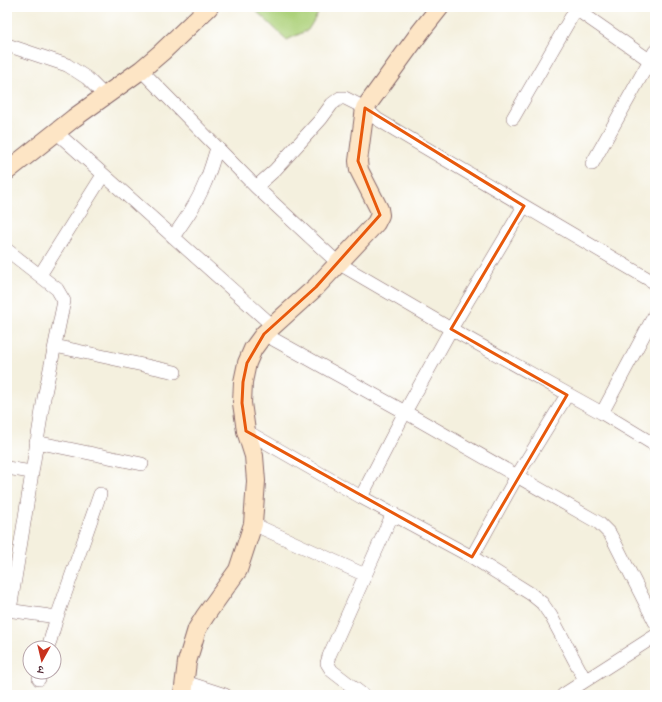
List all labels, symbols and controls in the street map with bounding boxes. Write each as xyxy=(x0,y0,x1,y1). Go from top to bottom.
north arrow xyxy=(22,640,62,680)
text: उ xyxy=(36,662,45,676)

